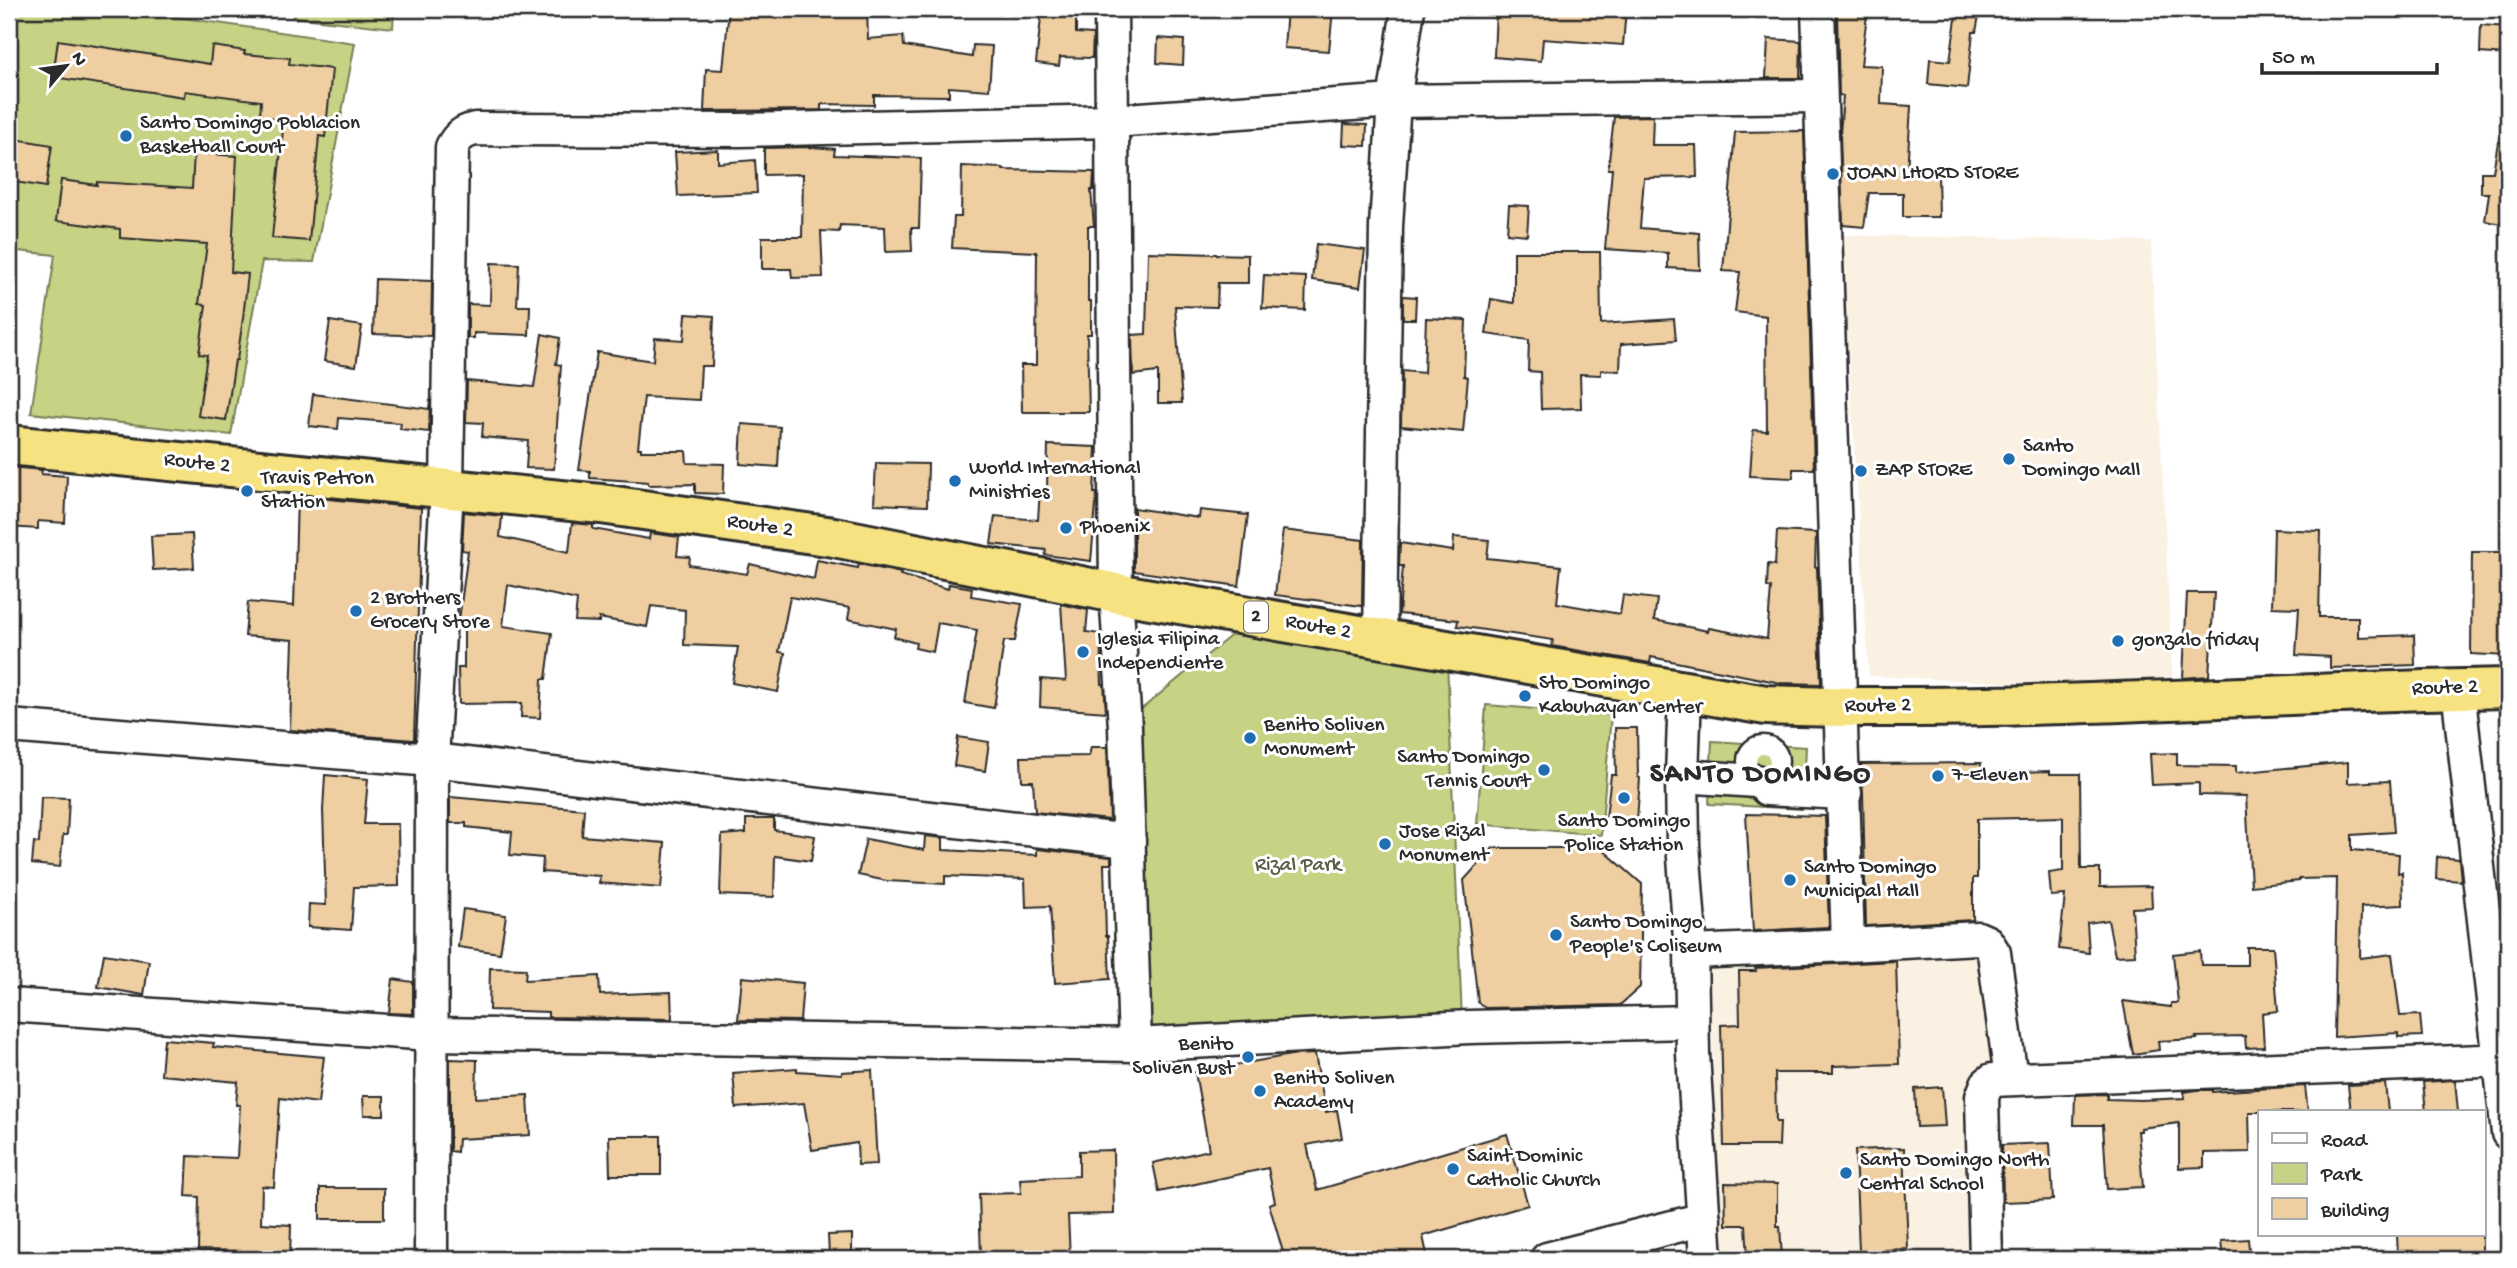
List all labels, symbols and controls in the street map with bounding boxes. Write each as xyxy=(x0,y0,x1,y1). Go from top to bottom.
north arrow xyxy=(32,32,102,102)
scale bar xyxy=(2262,32,2436,76)
text: 50 m xyxy=(2272,47,2315,72)
text: N xyxy=(65,48,91,70)
place label: Santo Domingo Poblacion Basketball Court xyxy=(139,112,360,161)
marker: Santo Domingo Poblacion Basketball Court xyxy=(118,128,134,144)
place label: JOAN LHORD STORE xyxy=(1847,162,2019,187)
marker: JOAN LHORD STORE xyxy=(1825,166,1841,182)
place label: Santo Domingo Mall xyxy=(2021,435,2140,484)
street label: Route 2 xyxy=(163,448,231,480)
marker: Santo Domingo Mall xyxy=(2001,451,2017,467)
place label: World International Ministries xyxy=(969,457,1141,506)
place label: ZAP STORE xyxy=(1875,459,1973,484)
marker: ZAP STORE xyxy=(1853,463,1869,479)
place label: Travis Petron Station xyxy=(260,467,374,516)
marker: World International Ministries xyxy=(947,473,963,489)
marker: Travis Petron Station xyxy=(239,483,255,499)
street label: Route 2 xyxy=(725,510,795,544)
place label: Phoenix xyxy=(1079,516,1150,541)
marker: Phoenix xyxy=(1058,520,1074,536)
place label: 2 Brothers Grocery Store xyxy=(370,587,491,636)
road number: 2 xyxy=(1244,602,1268,632)
marker: 2 Brothers Grocery Store xyxy=(348,603,364,619)
street label: Route 2 xyxy=(1283,610,1353,646)
place label: Iglesia Filipina Independiente xyxy=(1097,628,1225,677)
place label: gonzalo friday xyxy=(2132,629,2259,654)
marker: gonzalo friday xyxy=(2110,633,2126,649)
marker: Iglesia Filipina Independiente xyxy=(1075,644,1091,660)
place label: Sto Domingo Kabuhayan Center xyxy=(1539,672,1704,721)
street label: Route 2 xyxy=(2411,675,2479,703)
marker: Sto Domingo Kabuhayan Center xyxy=(1517,688,1533,704)
street label: Route 2 xyxy=(1845,694,1911,720)
place label: Benito Soliven Monument xyxy=(1263,714,1384,763)
marker: Benito Soliven Monument xyxy=(1242,730,1258,746)
place label: Santo Domingo Tennis Court xyxy=(1397,746,1532,795)
district label: SANTO DOMINGO xyxy=(1650,759,1872,792)
marker: Santo Domingo Tennis Court xyxy=(1536,762,1552,778)
place label: 7-Eleven xyxy=(1951,764,2028,789)
marker: 7-Eleven xyxy=(1930,768,1946,784)
marker: Santo Domingo Police Station xyxy=(1616,790,1632,806)
place label: Santo Domingo Police Station xyxy=(1558,810,1690,859)
place label: Jose Rizal Monument xyxy=(1399,820,1491,869)
marker: Jose Rizal Monument xyxy=(1377,836,1393,852)
park label: Rizal Park xyxy=(1255,854,1344,879)
place label: Santo Domingo Municipal Hall xyxy=(1804,856,1937,905)
marker: Santo Domingo Municipal Hall xyxy=(1782,872,1798,888)
place label: Santo Domingo People's Coliseum xyxy=(1569,911,1722,960)
marker: Santo Domingo People's Coliseum xyxy=(1548,927,1564,943)
place label: Benito Soliven Bust xyxy=(1132,1033,1236,1082)
marker: Benito Soliven Bust xyxy=(1240,1049,1256,1065)
place label: Benito Soliven Academy xyxy=(1273,1067,1394,1116)
marker: Benito Soliven Academy xyxy=(1252,1083,1268,1099)
legend xyxy=(2258,1110,2486,1236)
text: Road xyxy=(2321,1130,2369,1155)
place label: Saint Dominic Catholic Church xyxy=(1467,1145,1600,1194)
place label: Santo Domingo North Central School xyxy=(1860,1149,2050,1198)
marker: Saint Dominic Catholic Church xyxy=(1445,1161,1461,1177)
text: Park xyxy=(2320,1164,2364,1189)
marker: Santo Domingo North Central School xyxy=(1838,1165,1854,1181)
text: Building xyxy=(2320,1200,2390,1225)

